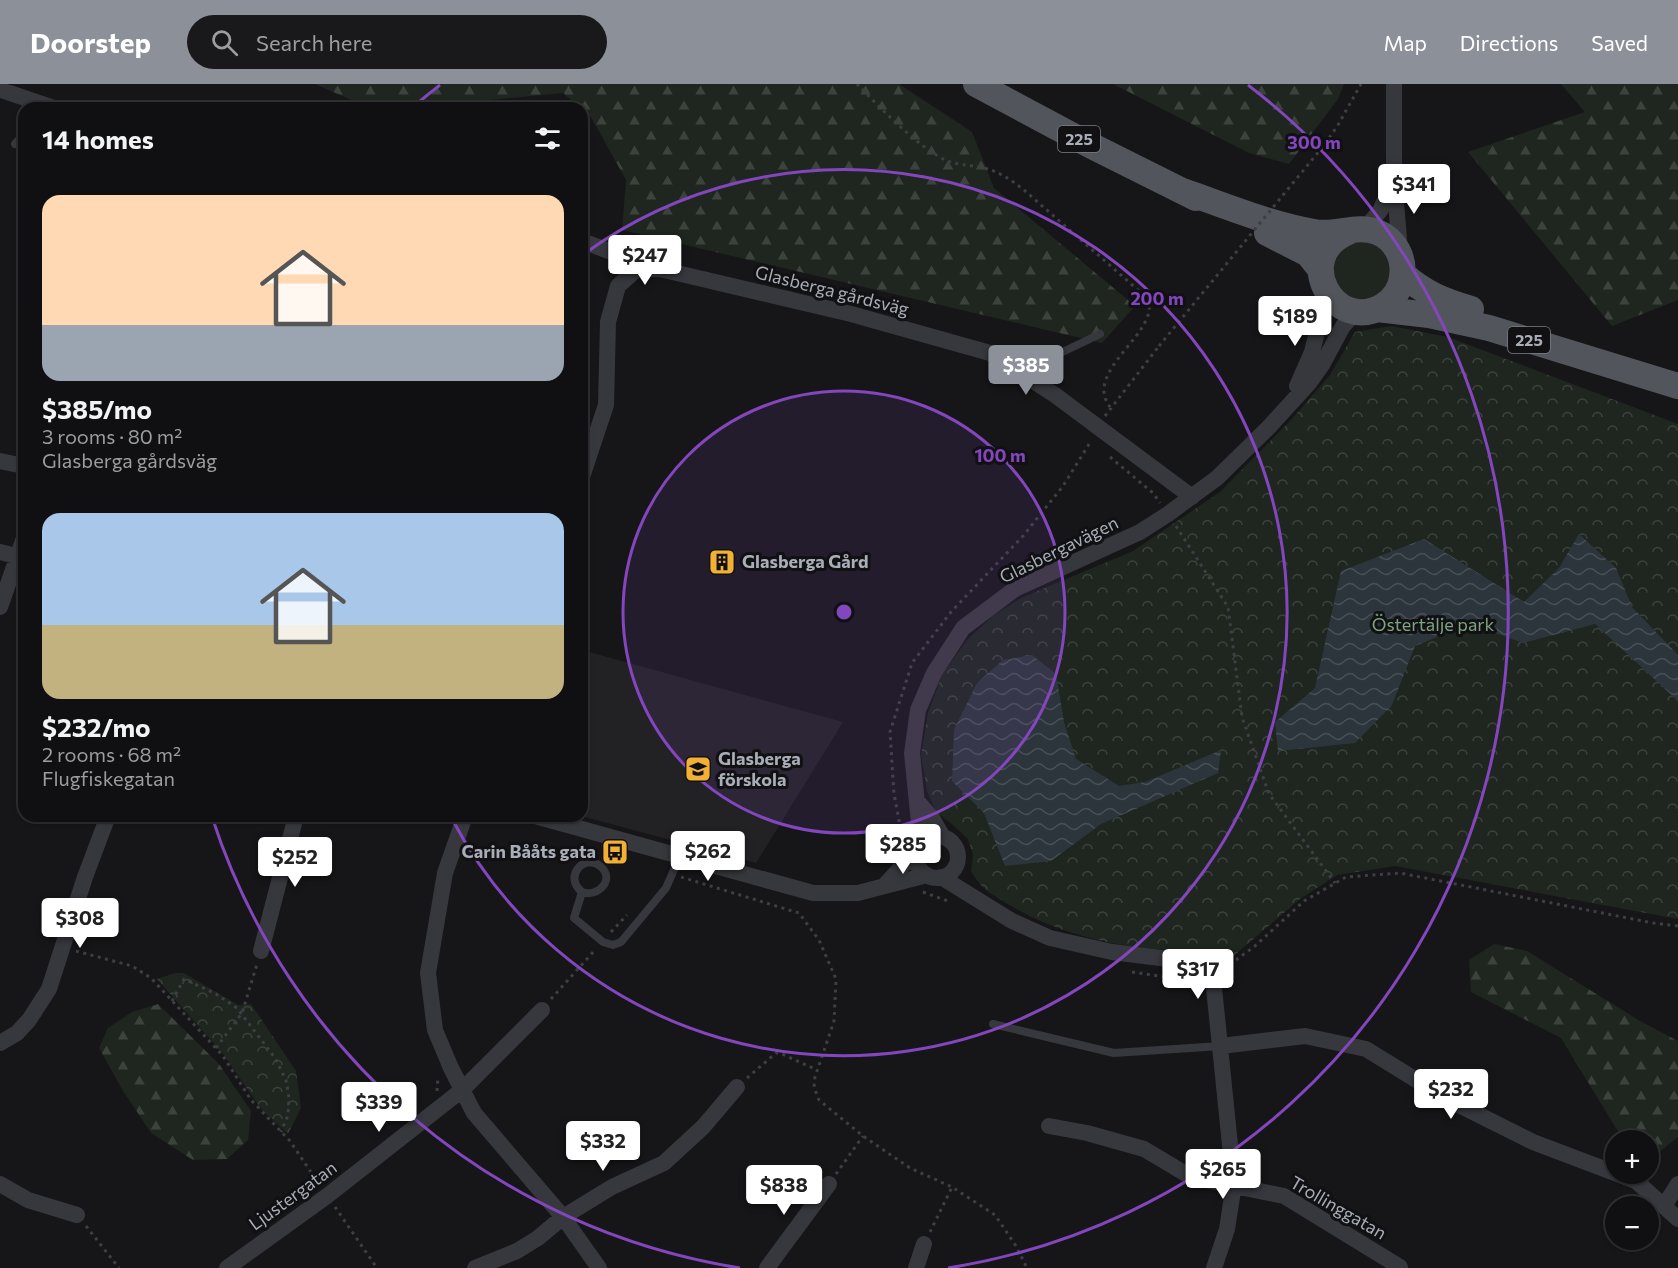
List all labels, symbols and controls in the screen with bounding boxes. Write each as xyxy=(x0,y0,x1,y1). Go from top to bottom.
search box xyxy=(187,15,607,69)
text: Doorstep xyxy=(30,25,151,59)
icon: search xyxy=(208,26,241,59)
text: Search here xyxy=(256,29,372,56)
text: Map xyxy=(1384,30,1427,55)
text: Directions xyxy=(1460,30,1558,55)
text: Saved xyxy=(1591,30,1648,55)
icon: filters xyxy=(531,122,564,155)
text: 14 homes xyxy=(42,123,154,154)
road number: 225 xyxy=(1058,126,1100,152)
text: 300 m xyxy=(1287,131,1341,153)
pin: $341 xyxy=(1378,164,1450,215)
text: $341 xyxy=(1392,171,1436,195)
icon: home xyxy=(249,234,357,342)
pin: $247 xyxy=(609,235,681,286)
text: $247 xyxy=(622,242,668,266)
street label: Glasberga gårdsväg xyxy=(753,260,912,320)
text: 200 m xyxy=(1130,287,1184,309)
pin: $189 xyxy=(1259,296,1331,347)
text: $189 xyxy=(1272,303,1318,327)
road number: 225 xyxy=(1508,327,1550,353)
pin: $385 xyxy=(990,345,1062,396)
text: $385 xyxy=(1002,352,1050,376)
text: $385/mo xyxy=(42,393,152,424)
text: 3 rooms · 80 m² xyxy=(42,424,182,448)
text: 100 m xyxy=(974,444,1026,466)
text: Glasberga gårdsväg xyxy=(42,448,217,472)
street label: Glasbergavägen xyxy=(996,511,1121,587)
building icon: Glasberga Gård xyxy=(707,547,737,577)
place label: Glasberga Gård xyxy=(742,550,868,572)
icon: home xyxy=(249,552,357,660)
centre of rings xyxy=(834,602,854,622)
park label: Östertälje park xyxy=(1372,613,1495,635)
text: $232/mo xyxy=(42,711,151,742)
text: 2 rooms · 68 m² xyxy=(42,742,181,766)
place label: Glasberga förskola xyxy=(718,747,801,790)
school or university icon: Glasberga förskola xyxy=(683,754,713,784)
text: Flugfiskegatan xyxy=(42,766,175,790)
pin: $285 xyxy=(867,824,939,875)
pin: $262 xyxy=(672,831,744,882)
text: $285 xyxy=(880,831,926,855)
pin: $252 xyxy=(259,837,331,888)
bus stop icon: Carin Bååts gata xyxy=(600,837,630,867)
text: $262 xyxy=(685,838,731,862)
place label: Carin Bååts gata xyxy=(461,840,596,862)
text: $252 xyxy=(272,844,318,868)
pin: $308 xyxy=(44,898,116,949)
text: $308 xyxy=(56,905,104,929)
pin: $317 xyxy=(1162,949,1234,1000)
text: $317 xyxy=(1176,956,1220,980)
pin: $232 xyxy=(1415,1069,1487,1120)
text: $232 xyxy=(1428,1076,1474,1100)
pin: $339 xyxy=(343,1082,415,1133)
text: $339 xyxy=(355,1089,403,1113)
pin: $332 xyxy=(567,1121,639,1172)
text: $332 xyxy=(580,1128,626,1152)
map controls xyxy=(1605,1130,1659,1250)
button: + xyxy=(1605,1130,1659,1184)
pin: $265 xyxy=(1187,1149,1259,1200)
street label: Ljustergatan xyxy=(244,1156,341,1234)
text: $265 xyxy=(1200,1156,1246,1180)
pin: $838 xyxy=(748,1165,820,1216)
street label: Trollinggatan xyxy=(1286,1171,1391,1244)
text: $838 xyxy=(760,1172,808,1196)
button: − xyxy=(1605,1196,1659,1250)

